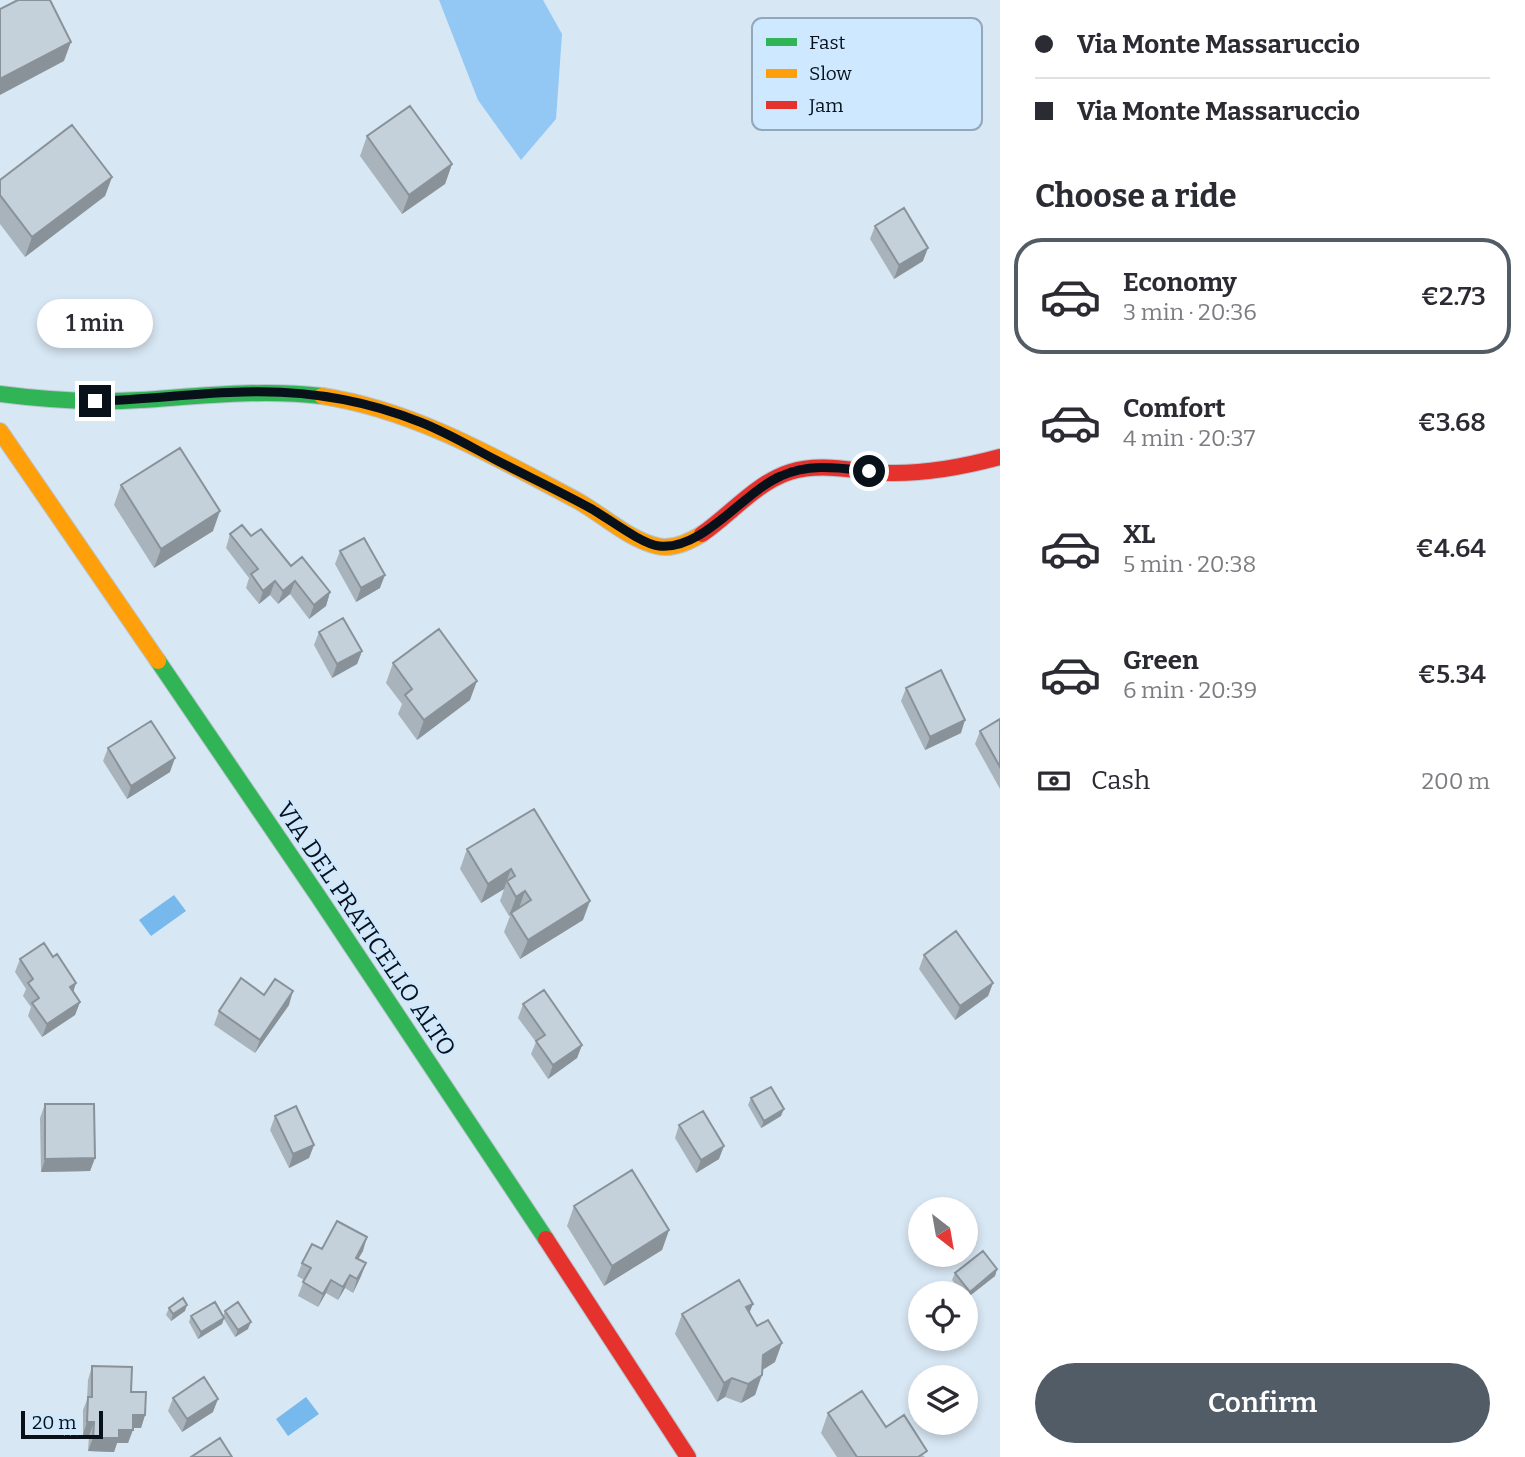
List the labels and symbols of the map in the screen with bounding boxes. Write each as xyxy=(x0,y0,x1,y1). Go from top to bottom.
legend xyxy=(752,18,982,130)
text: Fast xyxy=(809,31,846,54)
text: Slow xyxy=(809,62,852,85)
text: Jam xyxy=(808,94,843,117)
callout: 1 min xyxy=(37,300,153,348)
route end xyxy=(79,385,111,417)
route start xyxy=(853,455,885,487)
street label: VIA DEL PRATICELLO ALTO xyxy=(271,797,461,1061)
north arrow xyxy=(908,1197,978,1267)
scale bar xyxy=(21,1408,103,1440)

